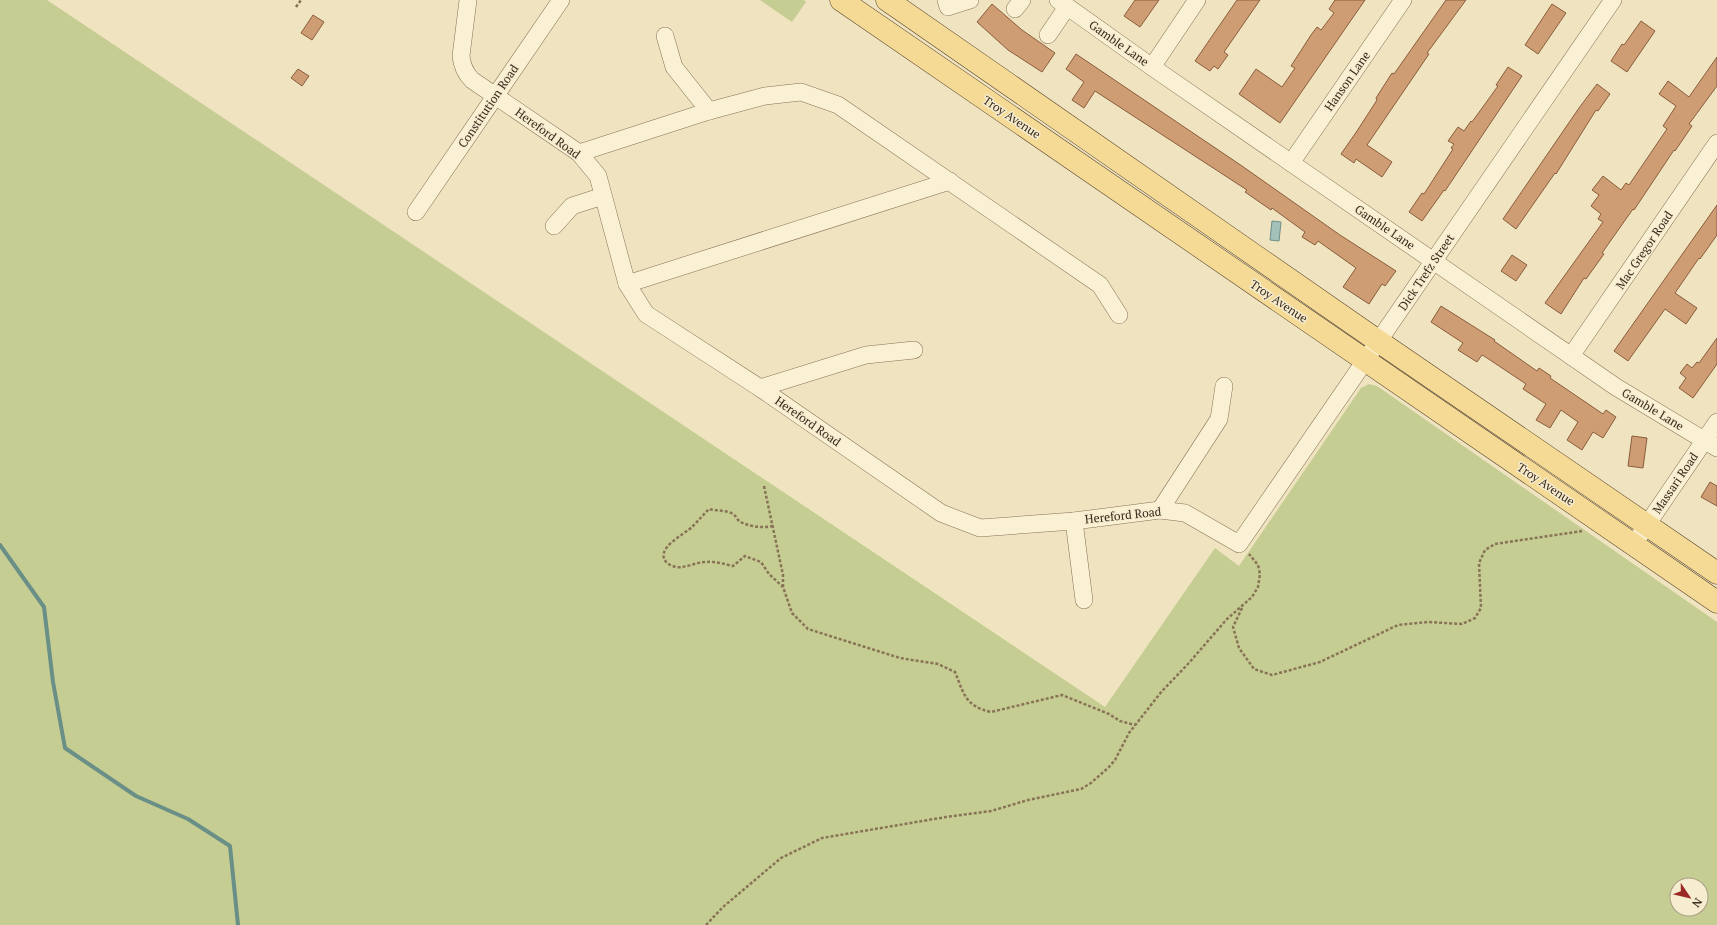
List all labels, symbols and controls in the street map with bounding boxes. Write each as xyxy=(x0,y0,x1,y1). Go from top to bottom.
street label: Gamble Lane xyxy=(1086,17,1152,69)
street label: Hanson Lane xyxy=(1321,48,1373,114)
street label: Constitution Road xyxy=(455,61,522,151)
street label: Troy Avenue xyxy=(980,92,1044,142)
street label: Hereford Road xyxy=(512,104,584,162)
street label: Gamble Lane xyxy=(1352,201,1418,253)
street label: Mac Gregor Road xyxy=(1612,208,1676,292)
street label: Dick Trefz Street xyxy=(1395,230,1458,313)
street label: Troy Avenue xyxy=(1247,276,1311,326)
street label: Gamble Lane xyxy=(1619,385,1687,433)
street label: Hereford Road xyxy=(772,393,844,449)
street label: Massari Road xyxy=(1649,449,1701,517)
street label: Troy Avenue xyxy=(1514,459,1578,509)
street label: Hereford Road xyxy=(1084,503,1162,526)
north arrow xyxy=(1669,877,1709,917)
text: N xyxy=(1689,895,1705,911)

